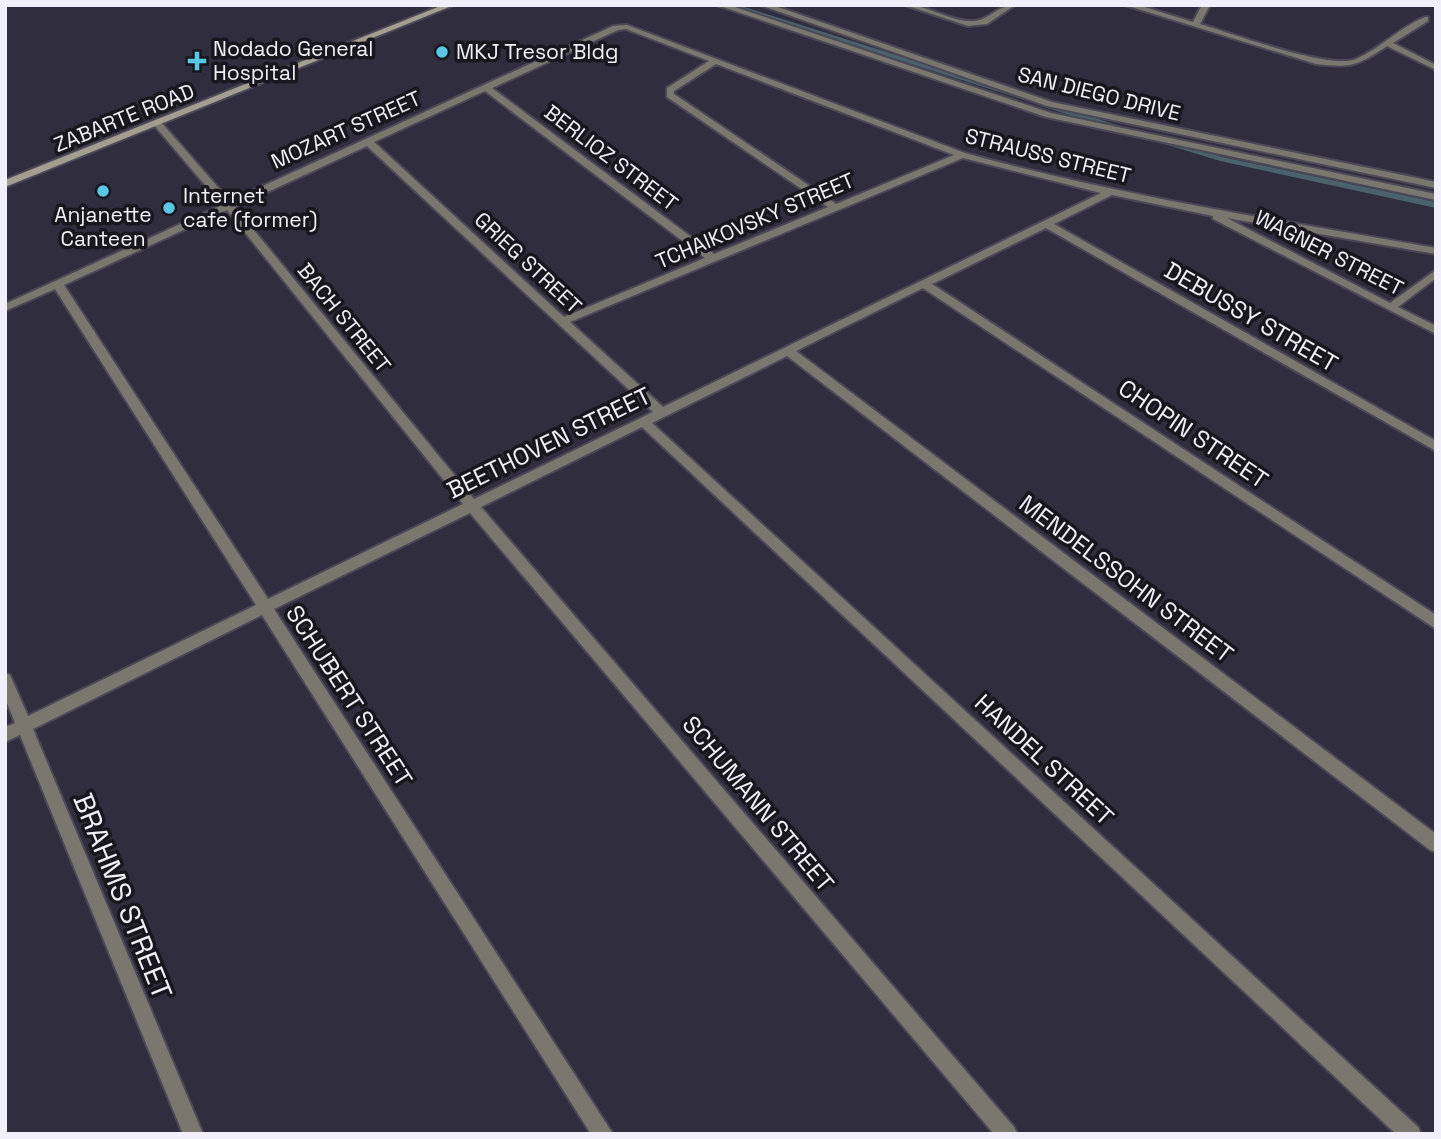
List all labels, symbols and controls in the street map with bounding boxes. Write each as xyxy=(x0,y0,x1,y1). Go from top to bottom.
place label: Nodado General Hospital xyxy=(213,35,374,86)
place label: MKJ Tresor Bldg xyxy=(456,38,618,65)
marker: MKJ Tresor Bldg xyxy=(434,44,450,60)
marker: Nodado General Hospital xyxy=(187,51,207,71)
street label: SAN DIEGO DRIVE xyxy=(1015,60,1183,127)
street label: ZABARTE ROAD xyxy=(50,77,198,158)
street label: MOZART STREET xyxy=(267,84,425,175)
street label: BERLIOZ STREET xyxy=(539,98,684,217)
street label: STRAUSS STREET xyxy=(963,122,1134,189)
street label: TCHAIKOVSKY STREET xyxy=(651,166,858,275)
place label: Internet cafe (former) xyxy=(183,182,317,233)
marker: Anjanette Canteen xyxy=(95,183,111,199)
marker: Internet cafe (former) xyxy=(161,200,177,216)
place label: Anjanette Canteen xyxy=(54,201,152,252)
street label: WAGNER STREET xyxy=(1250,204,1408,302)
street label: GRIEG STREET xyxy=(469,206,588,319)
street label: DEBUSSY STREET xyxy=(1159,254,1343,379)
street label: BACH STREET xyxy=(292,257,397,378)
street label: CHOPIN STREET xyxy=(1112,372,1274,495)
street label: BEETHOVEN STREET xyxy=(442,380,656,505)
street label: MENDELSSOHN STREET xyxy=(1013,488,1240,669)
street label: SCHUBERT STREET xyxy=(279,599,420,792)
street label: HANDEL STREET xyxy=(968,687,1120,832)
street label: SCHUMANN STREET xyxy=(676,709,841,898)
street label: BRAHMS STREET xyxy=(65,788,181,1004)

